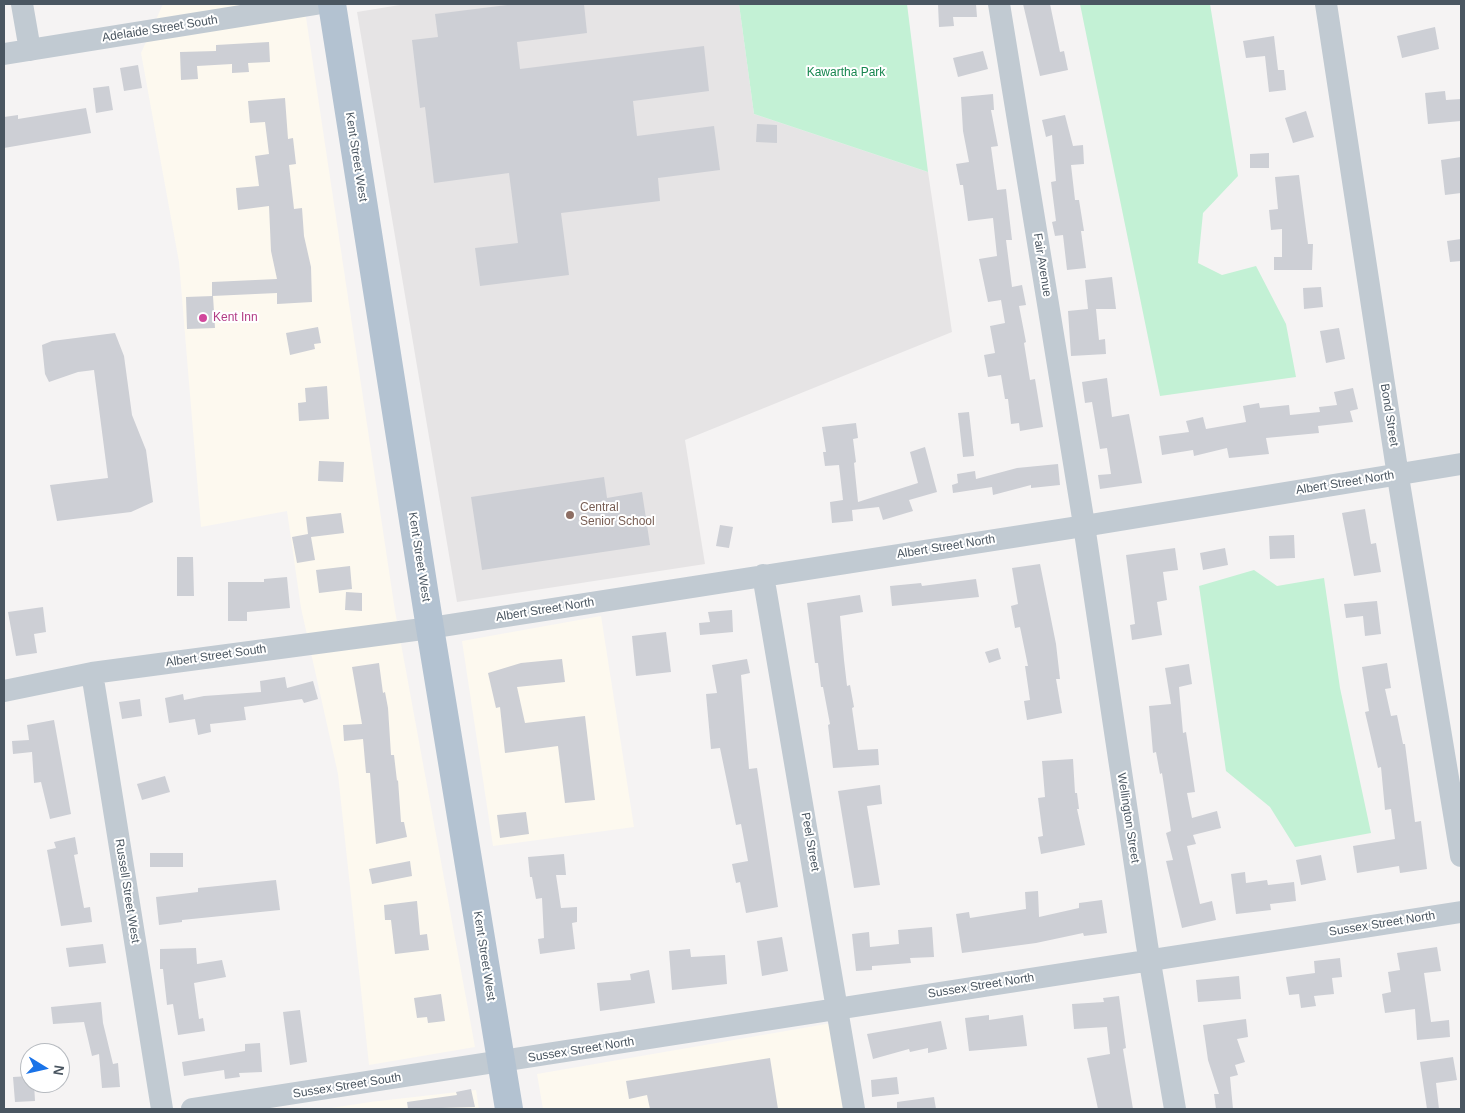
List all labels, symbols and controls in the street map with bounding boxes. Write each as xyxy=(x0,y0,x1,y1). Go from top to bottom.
street label: Adelaide Street South xyxy=(101,13,219,45)
park label: Kawartha Park xyxy=(807,66,885,80)
street label: Kent Street West xyxy=(342,111,370,203)
street label: Fair Avenue xyxy=(1030,232,1054,298)
place label: Kent Inn xyxy=(213,311,258,325)
marker: Kent Inn xyxy=(197,312,209,324)
street label: Bond Street xyxy=(1377,383,1401,447)
street label: Albert Street North xyxy=(1295,468,1395,498)
place label: Central Senior School xyxy=(580,501,655,529)
marker: Central Senior School xyxy=(564,509,576,521)
street label: Kent Street West xyxy=(405,511,433,603)
street label: Albert Street North xyxy=(896,532,996,562)
street label: Albert Street North xyxy=(495,595,595,625)
street label: Albert Street South xyxy=(165,642,267,670)
street label: Wellington Street xyxy=(1114,772,1142,864)
street label: Peel Street xyxy=(798,812,822,872)
street label: Russell Street West xyxy=(112,838,142,944)
street label: Sussex Street North xyxy=(1328,908,1436,940)
street label: Kent Street West xyxy=(470,910,498,1002)
street label: Sussex Street North xyxy=(927,970,1035,1002)
street label: Sussex Street North xyxy=(527,1034,635,1066)
north arrow xyxy=(20,1043,70,1093)
text: N xyxy=(50,1064,68,1076)
street label: Sussex Street South xyxy=(292,1070,402,1102)

